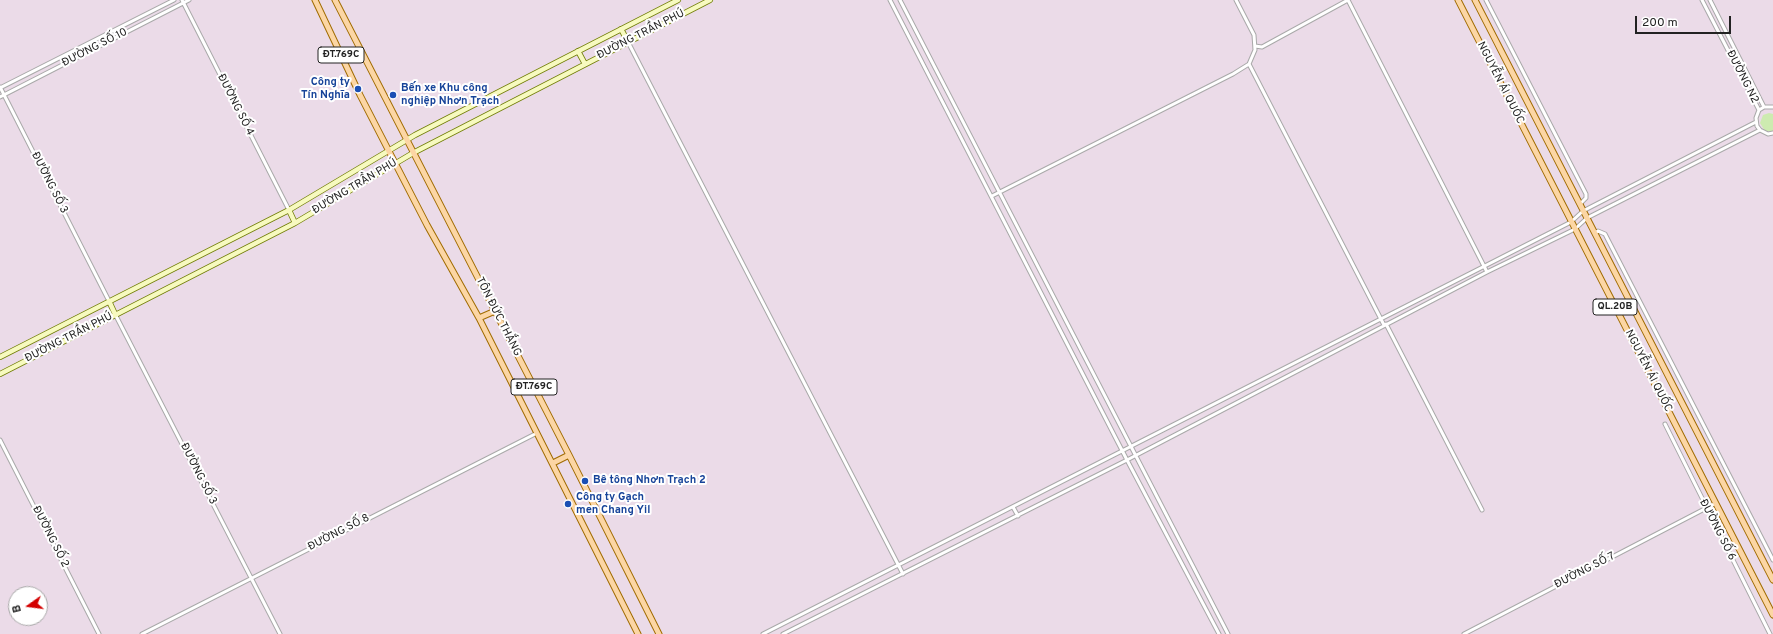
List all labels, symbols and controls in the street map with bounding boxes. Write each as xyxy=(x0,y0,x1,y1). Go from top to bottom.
street label: ĐƯỜNG TRẦN PHÚ xyxy=(595,7,687,63)
scale bar xyxy=(1637,8,1733,34)
text: 200 m xyxy=(1642,15,1678,31)
street label: ĐƯỜNG SỐ 10 xyxy=(60,26,130,70)
street label: NGUYỄN ÁI QUỐC xyxy=(1474,40,1526,126)
road number: ĐT.769C xyxy=(318,47,364,63)
street label: ĐƯỜNG N2 xyxy=(1723,48,1761,106)
street label: ĐƯỜNG SỐ 4 xyxy=(214,72,256,138)
place label: Công ty Tín Nghĩa xyxy=(301,76,350,102)
place label: Bến xe Khu công nghiệp Nhơn Trạch xyxy=(401,82,499,108)
marker: Công ty Tín Nghĩa xyxy=(353,84,363,94)
marker: Bến xe Khu công nghiệp Nhơn Trạch xyxy=(388,90,398,100)
street label: ĐƯỜNG SỐ 3 xyxy=(28,150,70,216)
street label: ĐƯỜNG TRẦN PHÚ xyxy=(310,156,400,218)
street label: TÔN ĐỨC THẮNG xyxy=(472,275,524,359)
road number: QL.20B xyxy=(1593,299,1637,315)
street label: ĐƯỜNG TRẦN PHÚ xyxy=(23,310,115,366)
street label: NGUYỄN ÁI QUỐC xyxy=(1622,328,1674,414)
road number: ĐT.769C xyxy=(511,379,557,395)
street label: ĐƯỜNG SỐ 3 xyxy=(177,441,219,507)
place label: Bê tông Nhơn Trạch 2 xyxy=(593,474,706,488)
marker: Bê tông Nhơn Trạch 2 xyxy=(580,476,590,486)
place label: Công ty Gạch men Chang Yil xyxy=(576,491,650,517)
street label: ĐƯỜNG SỐ 6 xyxy=(1696,497,1738,563)
marker: Công ty Gạch men Chang Yil xyxy=(563,499,573,509)
street label: ĐƯỜNG SỐ 2 xyxy=(29,504,71,570)
street label: ĐƯỜNG SỐ 8 xyxy=(306,512,372,554)
street label: ĐƯỜNG SỐ 7 xyxy=(1553,550,1617,592)
north arrow xyxy=(8,586,48,626)
text: B xyxy=(10,603,25,614)

